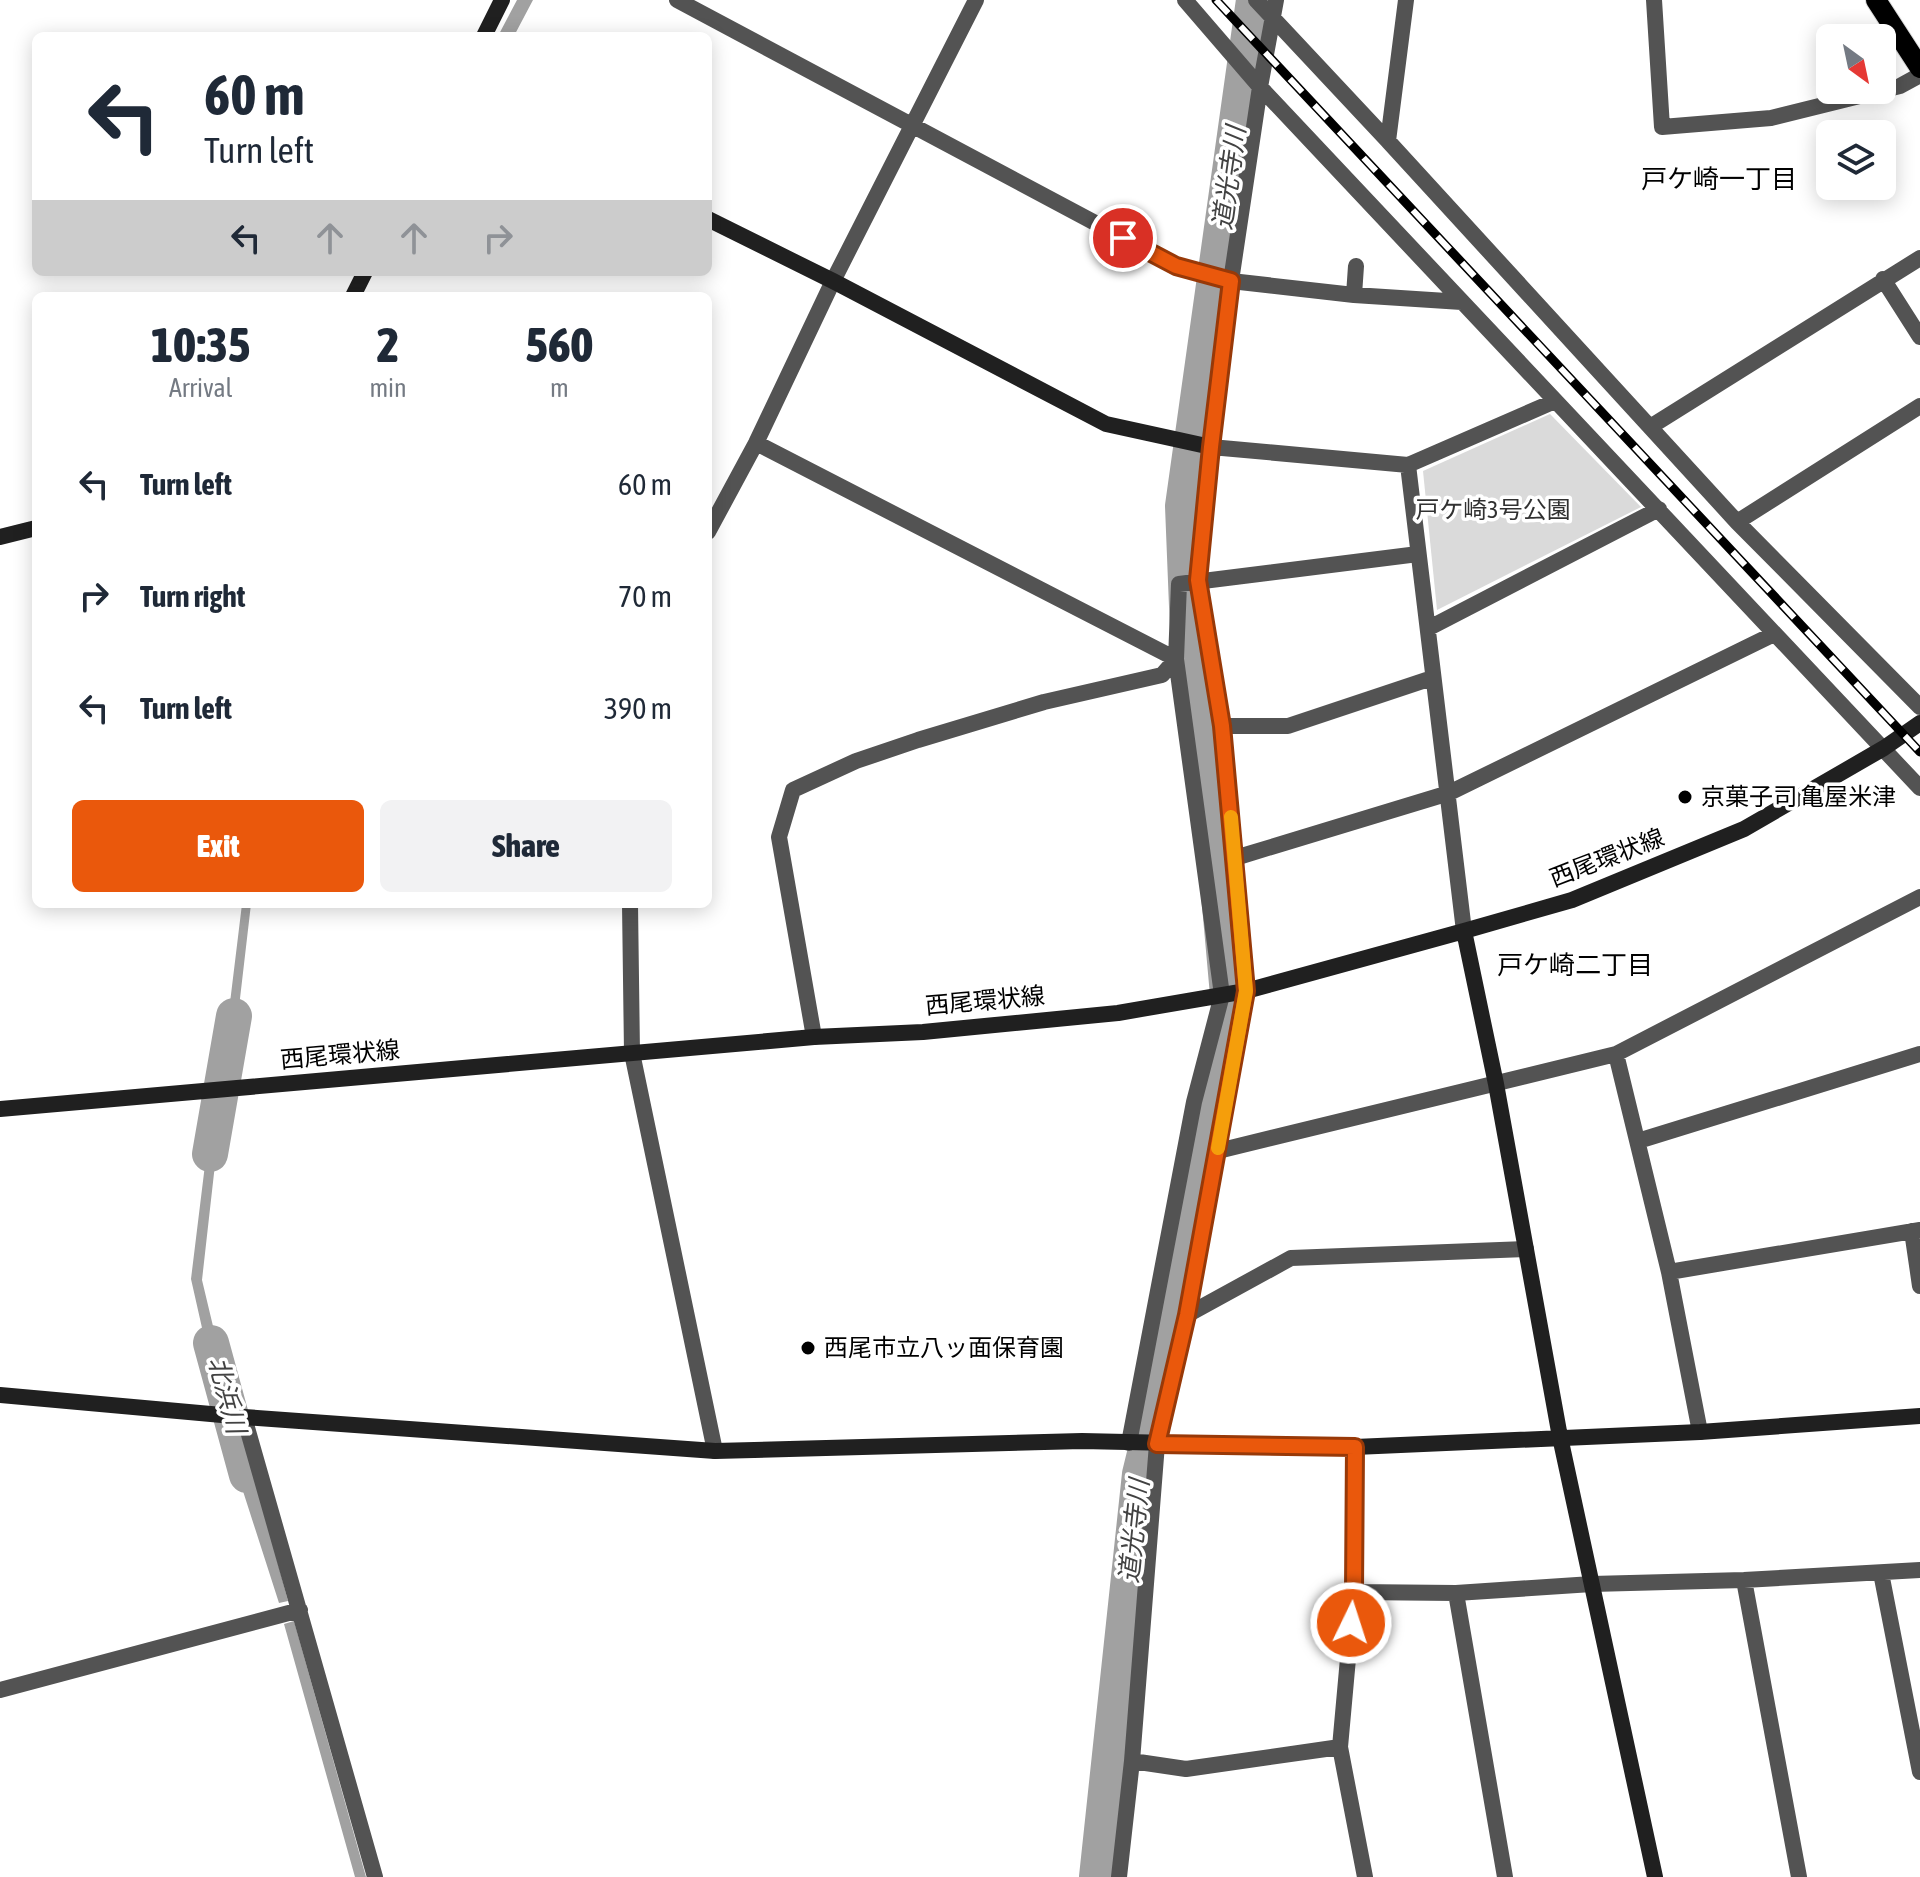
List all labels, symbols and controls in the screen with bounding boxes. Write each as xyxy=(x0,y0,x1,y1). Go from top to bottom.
north arrow xyxy=(1816,24,1896,104)
map controls xyxy=(1816,24,1896,200)
text: 60 m xyxy=(204,63,305,127)
icon: left xyxy=(72,64,176,168)
button: layers xyxy=(1816,120,1896,200)
water label: 道光寺川 xyxy=(1207,121,1252,232)
text: Turn left xyxy=(204,129,314,171)
district label: 戸ケ崎一丁目 xyxy=(1641,164,1797,194)
pin xyxy=(1089,204,1157,272)
icon: left xyxy=(224,216,268,260)
icon: ahead xyxy=(308,216,352,260)
icon: ahead xyxy=(392,216,436,260)
icon: right xyxy=(476,216,520,260)
icon: arrive xyxy=(1101,216,1145,260)
text: 10:35 xyxy=(151,317,251,372)
text: 2 xyxy=(377,317,399,372)
text: 560 xyxy=(526,317,593,372)
text: Arrival xyxy=(169,373,232,403)
text: min xyxy=(369,373,407,403)
text: m xyxy=(550,373,569,403)
icon: left xyxy=(72,462,116,506)
text: Turn left xyxy=(140,467,232,501)
text: 60 m xyxy=(618,467,672,501)
park label: 戸ケ崎3号公園 xyxy=(1415,496,1571,523)
icon: right xyxy=(72,574,116,618)
text: Turn right xyxy=(140,579,246,613)
text: 70 m xyxy=(618,579,672,613)
icon: left xyxy=(72,686,116,730)
text: Turn left xyxy=(140,691,232,725)
text: 390 m xyxy=(604,691,672,725)
place label: 京菓子司 亀屋米津 xyxy=(1701,783,1896,810)
marker: 京菓子司 亀屋米津 xyxy=(1676,788,1694,806)
button: Exit xyxy=(72,800,364,892)
button: Share xyxy=(380,800,672,892)
street label: 西尾環状線 xyxy=(1546,823,1668,892)
district label: 戸ケ崎二丁目 xyxy=(1497,950,1653,980)
street label: 西尾環状線 xyxy=(924,982,1046,1019)
street label: 西尾環状線 xyxy=(279,1036,401,1073)
place label: 西尾市立八ッ面保育園 xyxy=(824,1334,1064,1361)
marker: 西尾市立八ッ面保育園 xyxy=(799,1339,817,1357)
water label: 北浜川 xyxy=(202,1353,252,1439)
water label: 道光寺川 xyxy=(1114,1475,1155,1584)
position arrow xyxy=(1309,1581,1393,1665)

